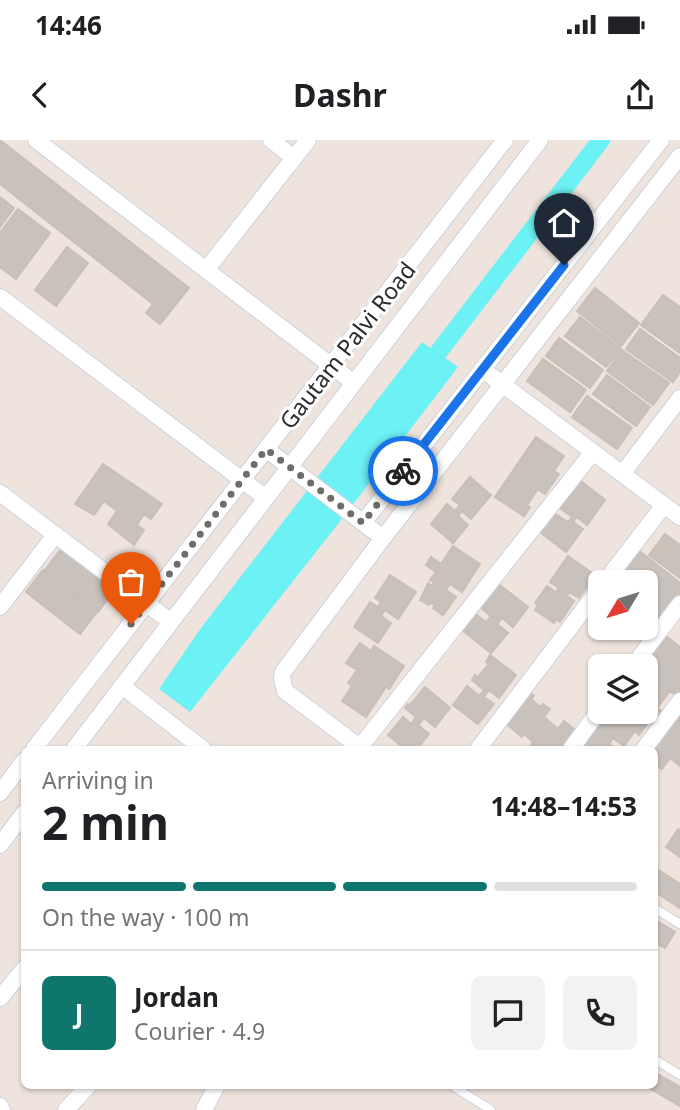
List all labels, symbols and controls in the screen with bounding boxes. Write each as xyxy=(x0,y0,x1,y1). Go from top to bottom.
text: 14:46 xyxy=(35,7,102,43)
text: Dashr xyxy=(293,73,387,116)
icon: back xyxy=(21,76,59,114)
icon: share xyxy=(621,76,659,114)
pin xyxy=(534,193,594,265)
icon: home xyxy=(545,204,583,242)
street label: Gautam Palvi Road xyxy=(272,255,422,435)
courier xyxy=(368,436,438,506)
icon: bike xyxy=(384,452,422,490)
pin xyxy=(101,552,161,624)
icon: bag xyxy=(112,563,150,601)
north arrow xyxy=(588,570,658,640)
map controls xyxy=(588,570,658,724)
button: layers xyxy=(588,654,658,724)
text: Arriving in xyxy=(42,764,154,796)
text: 14:48–14:53 xyxy=(490,788,637,824)
text: 2 min xyxy=(42,791,169,853)
text: On the way · 100 m xyxy=(42,901,249,933)
button: chat xyxy=(471,976,545,1050)
button: phone xyxy=(563,976,637,1050)
text: Jordan xyxy=(134,979,219,1015)
text: J xyxy=(75,995,83,1031)
text: Courier · 4.9 xyxy=(134,1015,265,1047)

